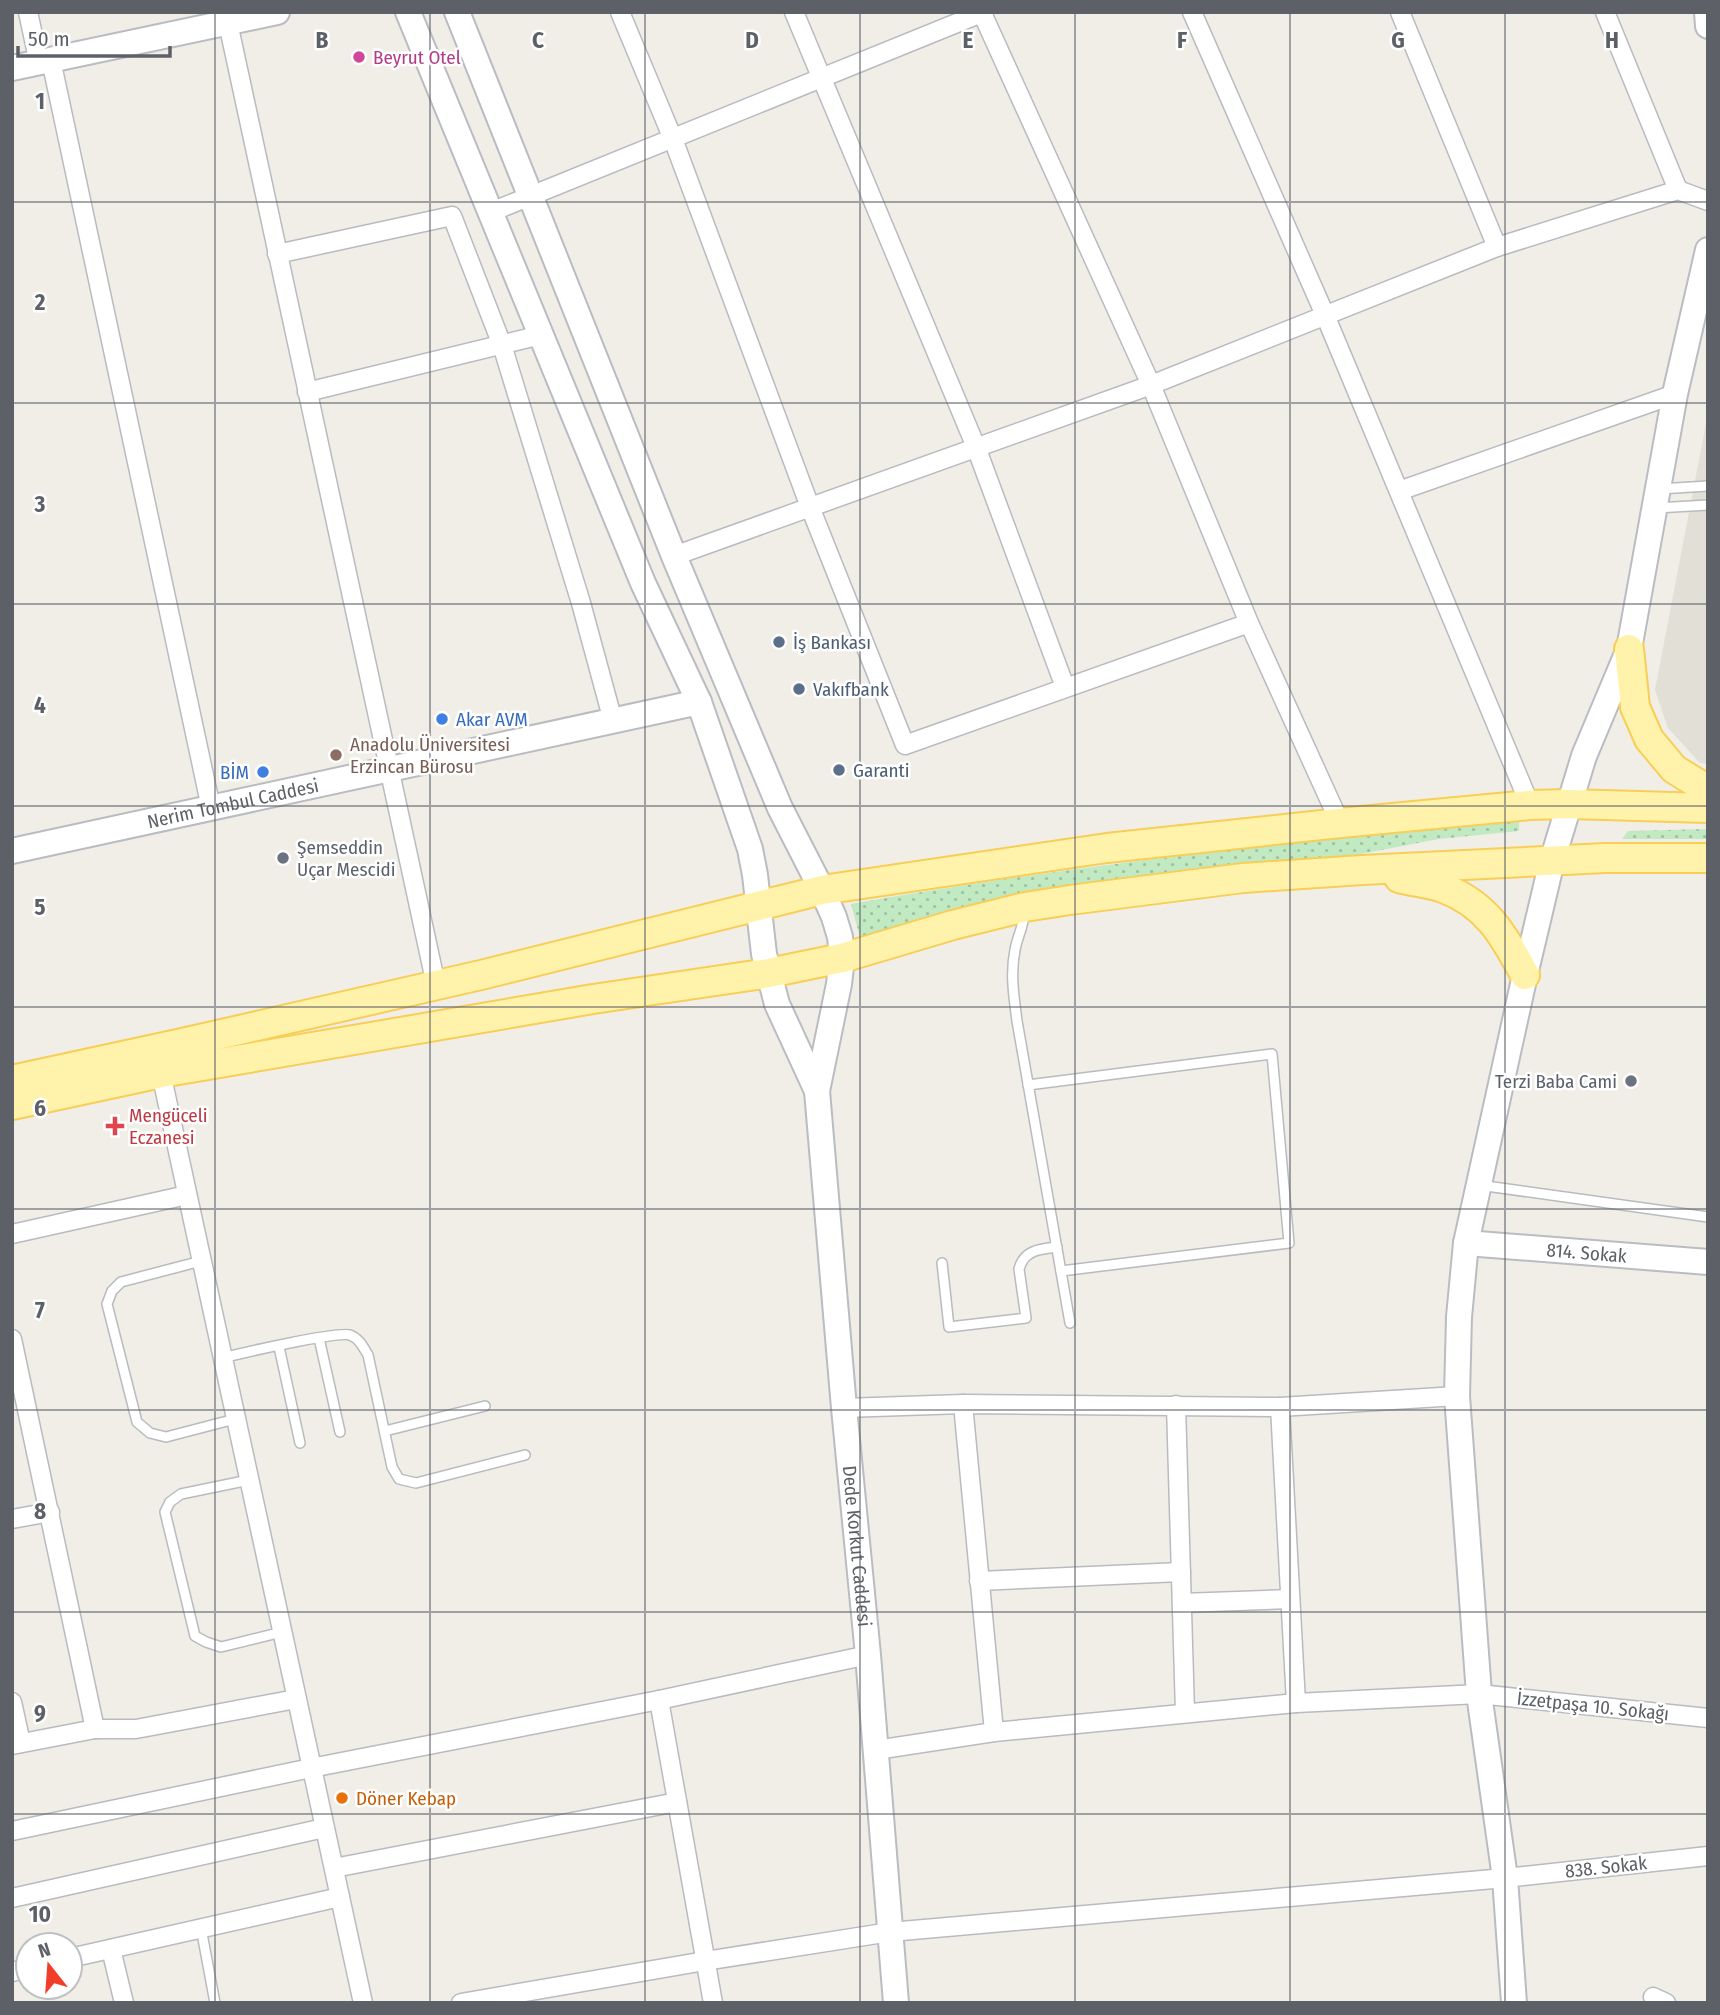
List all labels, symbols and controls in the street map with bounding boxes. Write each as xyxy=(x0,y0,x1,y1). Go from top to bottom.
scale bar xyxy=(18,14,170,58)
text: 50 m xyxy=(28,26,70,52)
text: B xyxy=(316,26,329,54)
text: C xyxy=(532,26,544,54)
text: D xyxy=(745,26,759,54)
text: E xyxy=(963,26,974,54)
text: F xyxy=(1177,26,1187,54)
text: G xyxy=(1391,26,1405,54)
text: H xyxy=(1605,26,1619,54)
place label: Beyrut Otel xyxy=(373,46,461,69)
marker: Beyrut Otel xyxy=(351,49,367,65)
text: 1 xyxy=(35,87,45,115)
text: 2 xyxy=(34,288,46,316)
text: 3 xyxy=(34,490,46,518)
place label: İş Bankası xyxy=(793,631,871,654)
marker: İş Bankası xyxy=(771,634,787,650)
place label: Vakıfbank xyxy=(813,678,889,701)
marker: Vakıfbank xyxy=(791,681,807,697)
text: 4 xyxy=(34,691,46,719)
place label: Akar AVM xyxy=(456,708,528,731)
marker: Akar AVM xyxy=(434,711,450,727)
place label: Anadolu Üniversitesi Erzincan Bürosu xyxy=(350,733,510,778)
marker: Anadolu Üniversitesi Erzincan Bürosu xyxy=(328,747,344,763)
place label: Garanti xyxy=(853,759,910,782)
place label: BİM xyxy=(220,761,249,784)
marker: Garanti xyxy=(831,762,847,778)
marker: BİM xyxy=(255,764,271,780)
street label: Nerim Tombul Caddesi xyxy=(145,773,321,833)
place label: Şemseddin Uçar Mescidi xyxy=(297,836,395,881)
marker: Şemseddin Uçar Mescidi xyxy=(275,850,291,866)
text: 5 xyxy=(34,893,46,921)
place label: Terzi Baba Cami xyxy=(1495,1070,1617,1093)
marker: Terzi Baba Cami xyxy=(1623,1073,1639,1089)
text: 6 xyxy=(34,1094,46,1122)
place label: Mengüceli Eczanesi xyxy=(129,1104,208,1149)
marker: Mengüceli Eczanesi xyxy=(107,1118,123,1134)
street label: 814. Sokak xyxy=(1546,1238,1628,1267)
text: 7 xyxy=(35,1296,45,1324)
street label: Dede Korkut Caddesi xyxy=(838,1464,877,1628)
text: 8 xyxy=(34,1497,46,1525)
street label: İzzetpaşa 10. Sokağı xyxy=(1516,1687,1670,1725)
text: 9 xyxy=(34,1699,46,1727)
place label: Döner Kebap xyxy=(356,1787,456,1810)
marker: Döner Kebap xyxy=(334,1790,350,1806)
street label: 838. Sokak xyxy=(1564,1851,1648,1883)
text: 10 xyxy=(29,1900,51,1928)
north arrow xyxy=(14,1931,84,2001)
text: N xyxy=(35,1938,53,1963)

